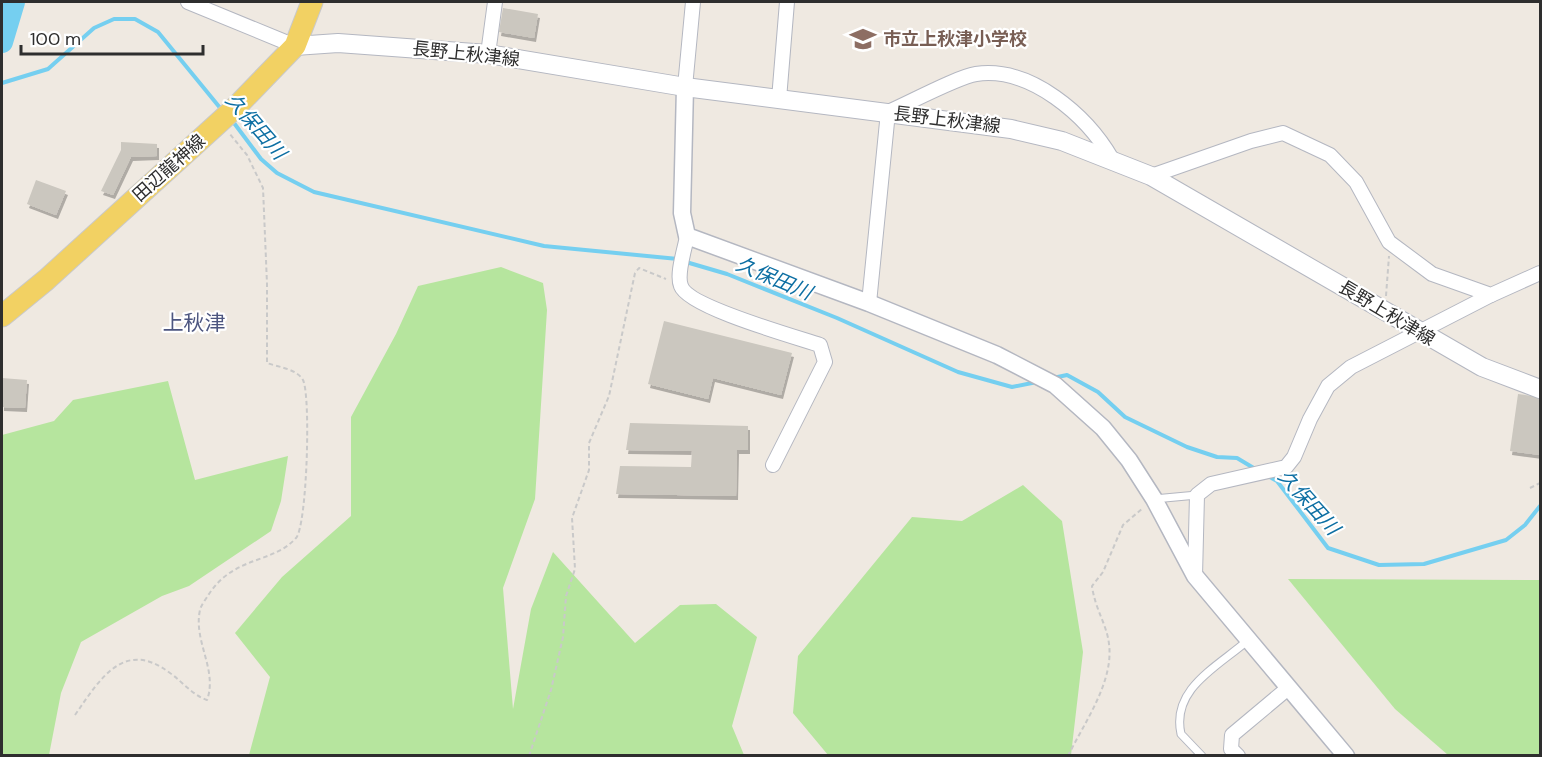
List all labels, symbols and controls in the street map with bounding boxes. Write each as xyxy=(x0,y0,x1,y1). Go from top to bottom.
scale bar xyxy=(21,18,202,56)
school or university icon: 市立上秋津小学校 xyxy=(848,24,878,54)
text: 100 m xyxy=(30,27,81,51)
place label: 市立上秋津小学校 xyxy=(883,27,1027,51)
street label: 長野上秋津線 xyxy=(411,36,521,72)
water label: 久保田川 xyxy=(220,87,293,166)
street label: 長野上秋津線 xyxy=(892,102,1002,138)
street label: 田辺龍神線 xyxy=(128,129,210,207)
water label: 久保田川 xyxy=(732,250,818,306)
street label: 長野上秋津線 xyxy=(1335,275,1439,351)
district label: 上秋津 xyxy=(163,309,226,337)
water label: 久保田川 xyxy=(1273,464,1347,542)

